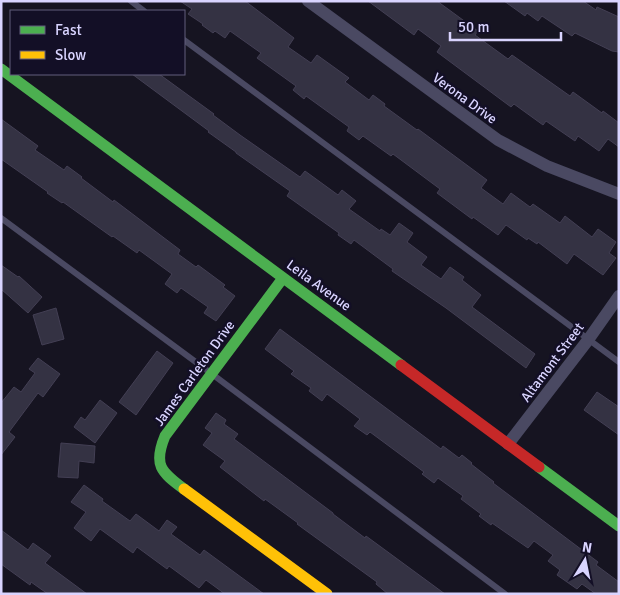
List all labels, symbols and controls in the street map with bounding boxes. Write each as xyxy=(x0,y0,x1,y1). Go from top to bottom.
legend xyxy=(10,10,185,75)
scale bar xyxy=(450,10,561,42)
text: 50 m xyxy=(458,18,489,36)
text: Fast xyxy=(55,21,82,39)
text: Slow xyxy=(55,46,86,64)
street label: Verona Drive xyxy=(429,69,500,128)
street label: Leila Avenue xyxy=(283,256,354,315)
street label: James Carleton Drive xyxy=(150,317,238,429)
street label: Altamont Street xyxy=(517,319,588,405)
north arrow xyxy=(560,535,610,585)
text: N xyxy=(581,538,593,557)

